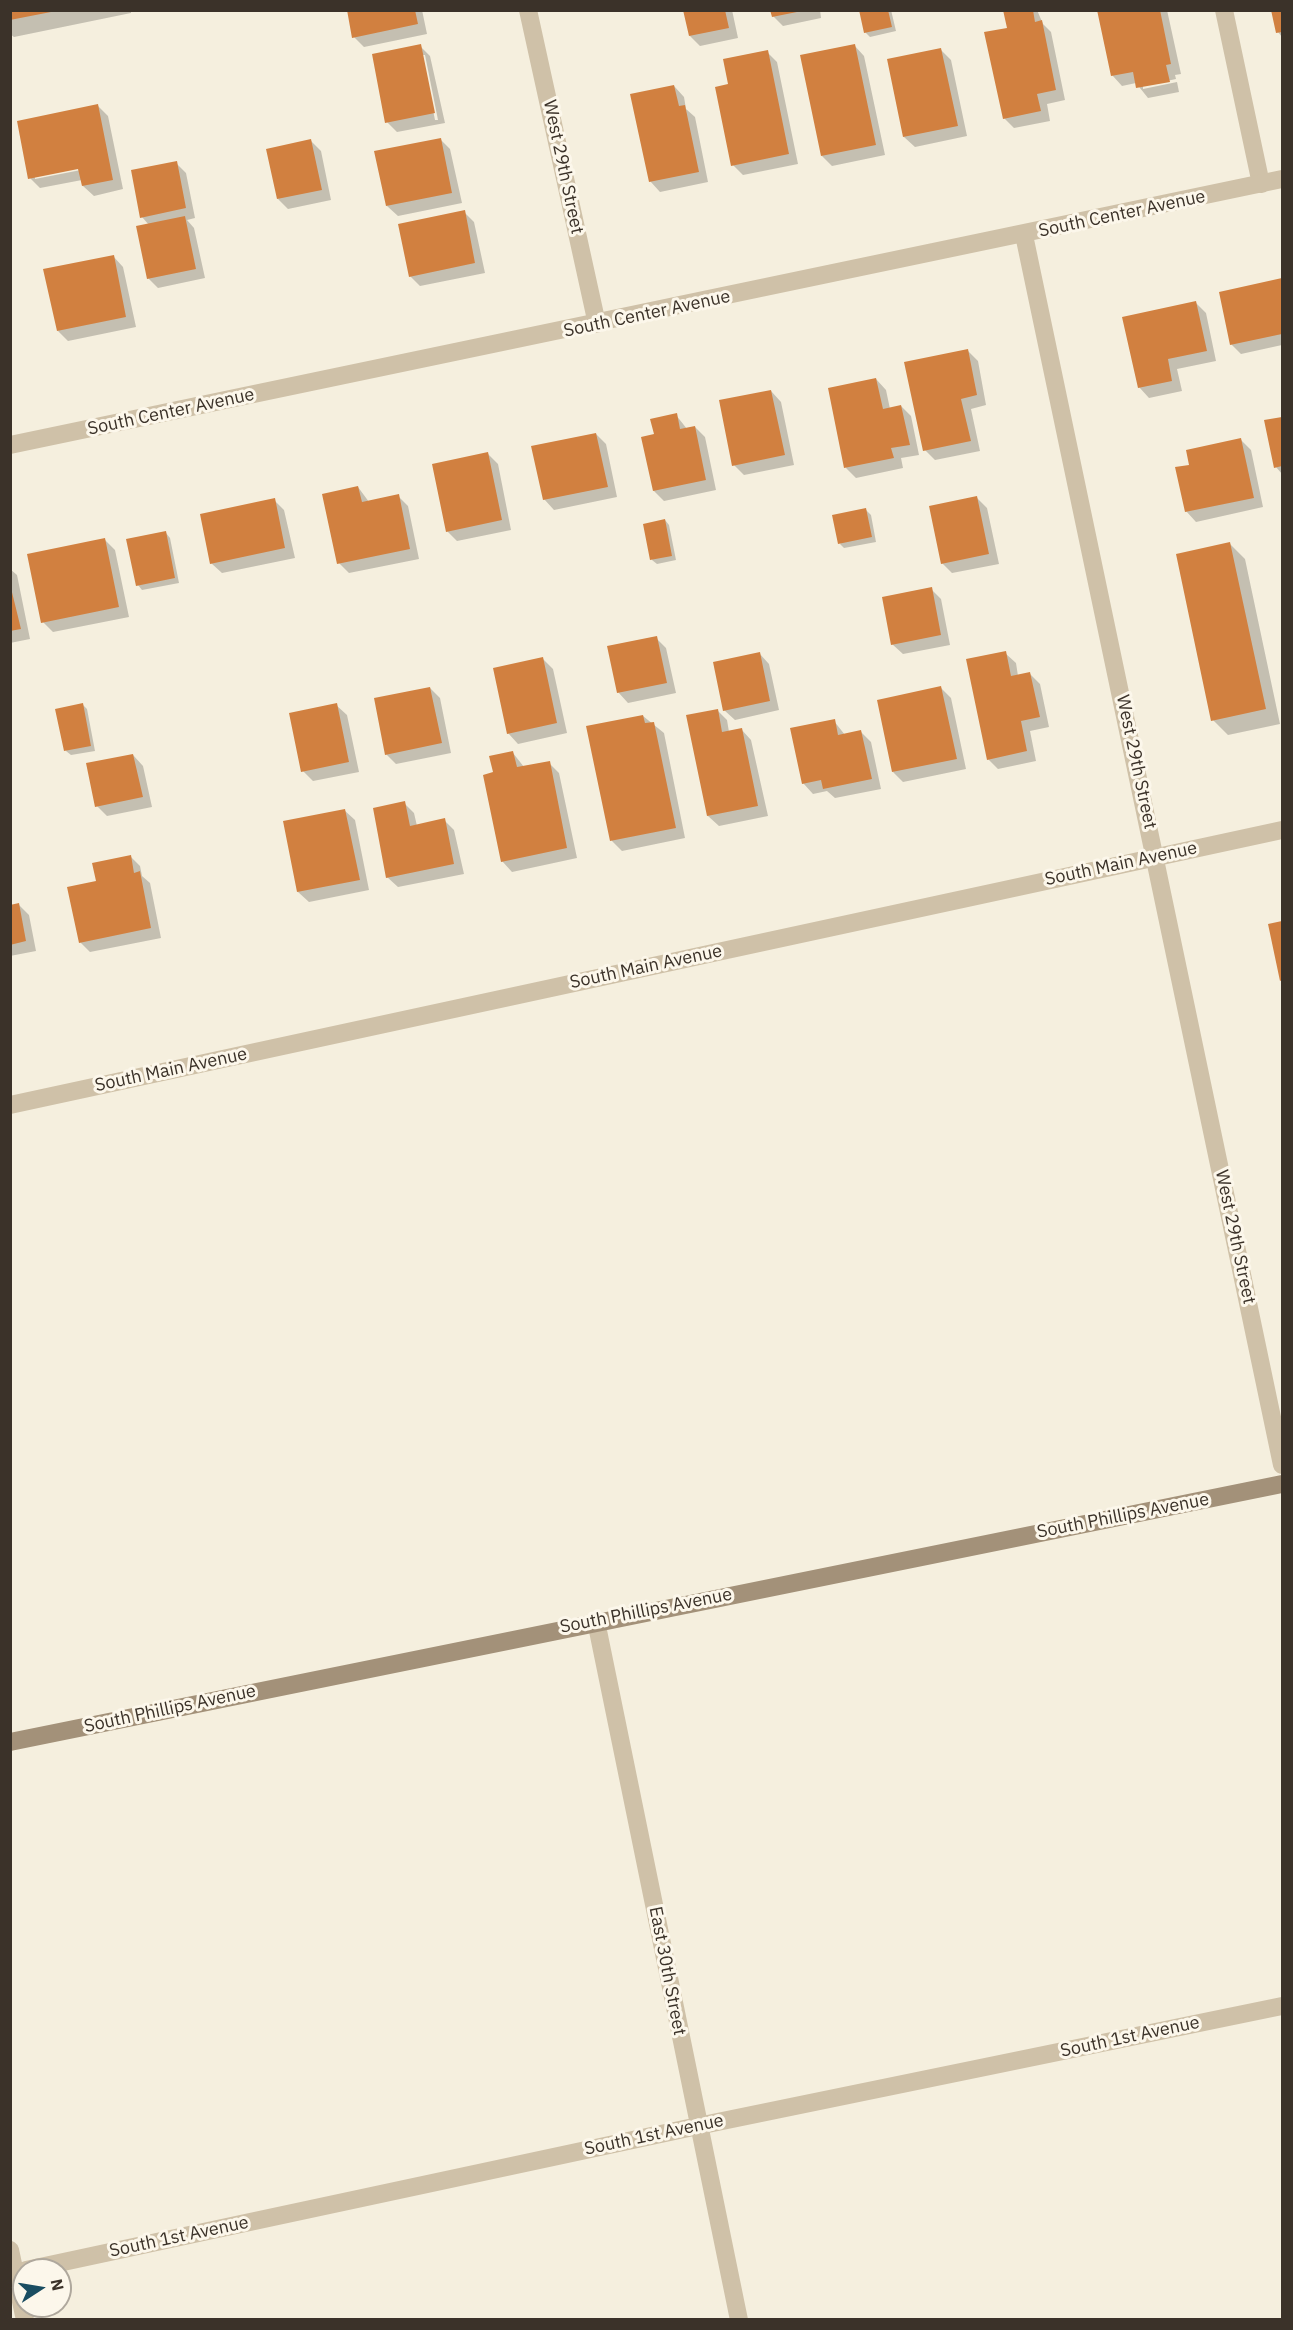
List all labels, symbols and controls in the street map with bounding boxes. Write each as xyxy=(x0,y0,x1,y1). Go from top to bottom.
street label: West 29th Street xyxy=(538,98,588,236)
street label: South Center Avenue xyxy=(1037,186,1207,242)
street label: South Center Avenue xyxy=(562,286,732,342)
street label: South Center Avenue xyxy=(86,384,256,440)
street label: West 29th Street xyxy=(1111,693,1161,831)
street label: South Main Avenue xyxy=(1043,837,1199,891)
street label: South Main Avenue xyxy=(568,940,724,994)
street label: South Main Avenue xyxy=(93,1043,249,1097)
street label: West 29th Street xyxy=(1210,1168,1260,1306)
street label: South Phillips Avenue xyxy=(1035,1489,1211,1543)
street label: South Phillips Avenue xyxy=(558,1584,734,1638)
street label: South Phillips Avenue xyxy=(82,1680,258,1738)
street label: East 30th Street xyxy=(644,1905,690,2037)
street label: South 1st Avenue xyxy=(1058,2012,1202,2062)
street label: South 1st Avenue xyxy=(582,2110,726,2160)
street label: South 1st Avenue xyxy=(107,2212,251,2262)
north arrow xyxy=(12,2258,72,2318)
text: N xyxy=(47,2277,69,2292)

